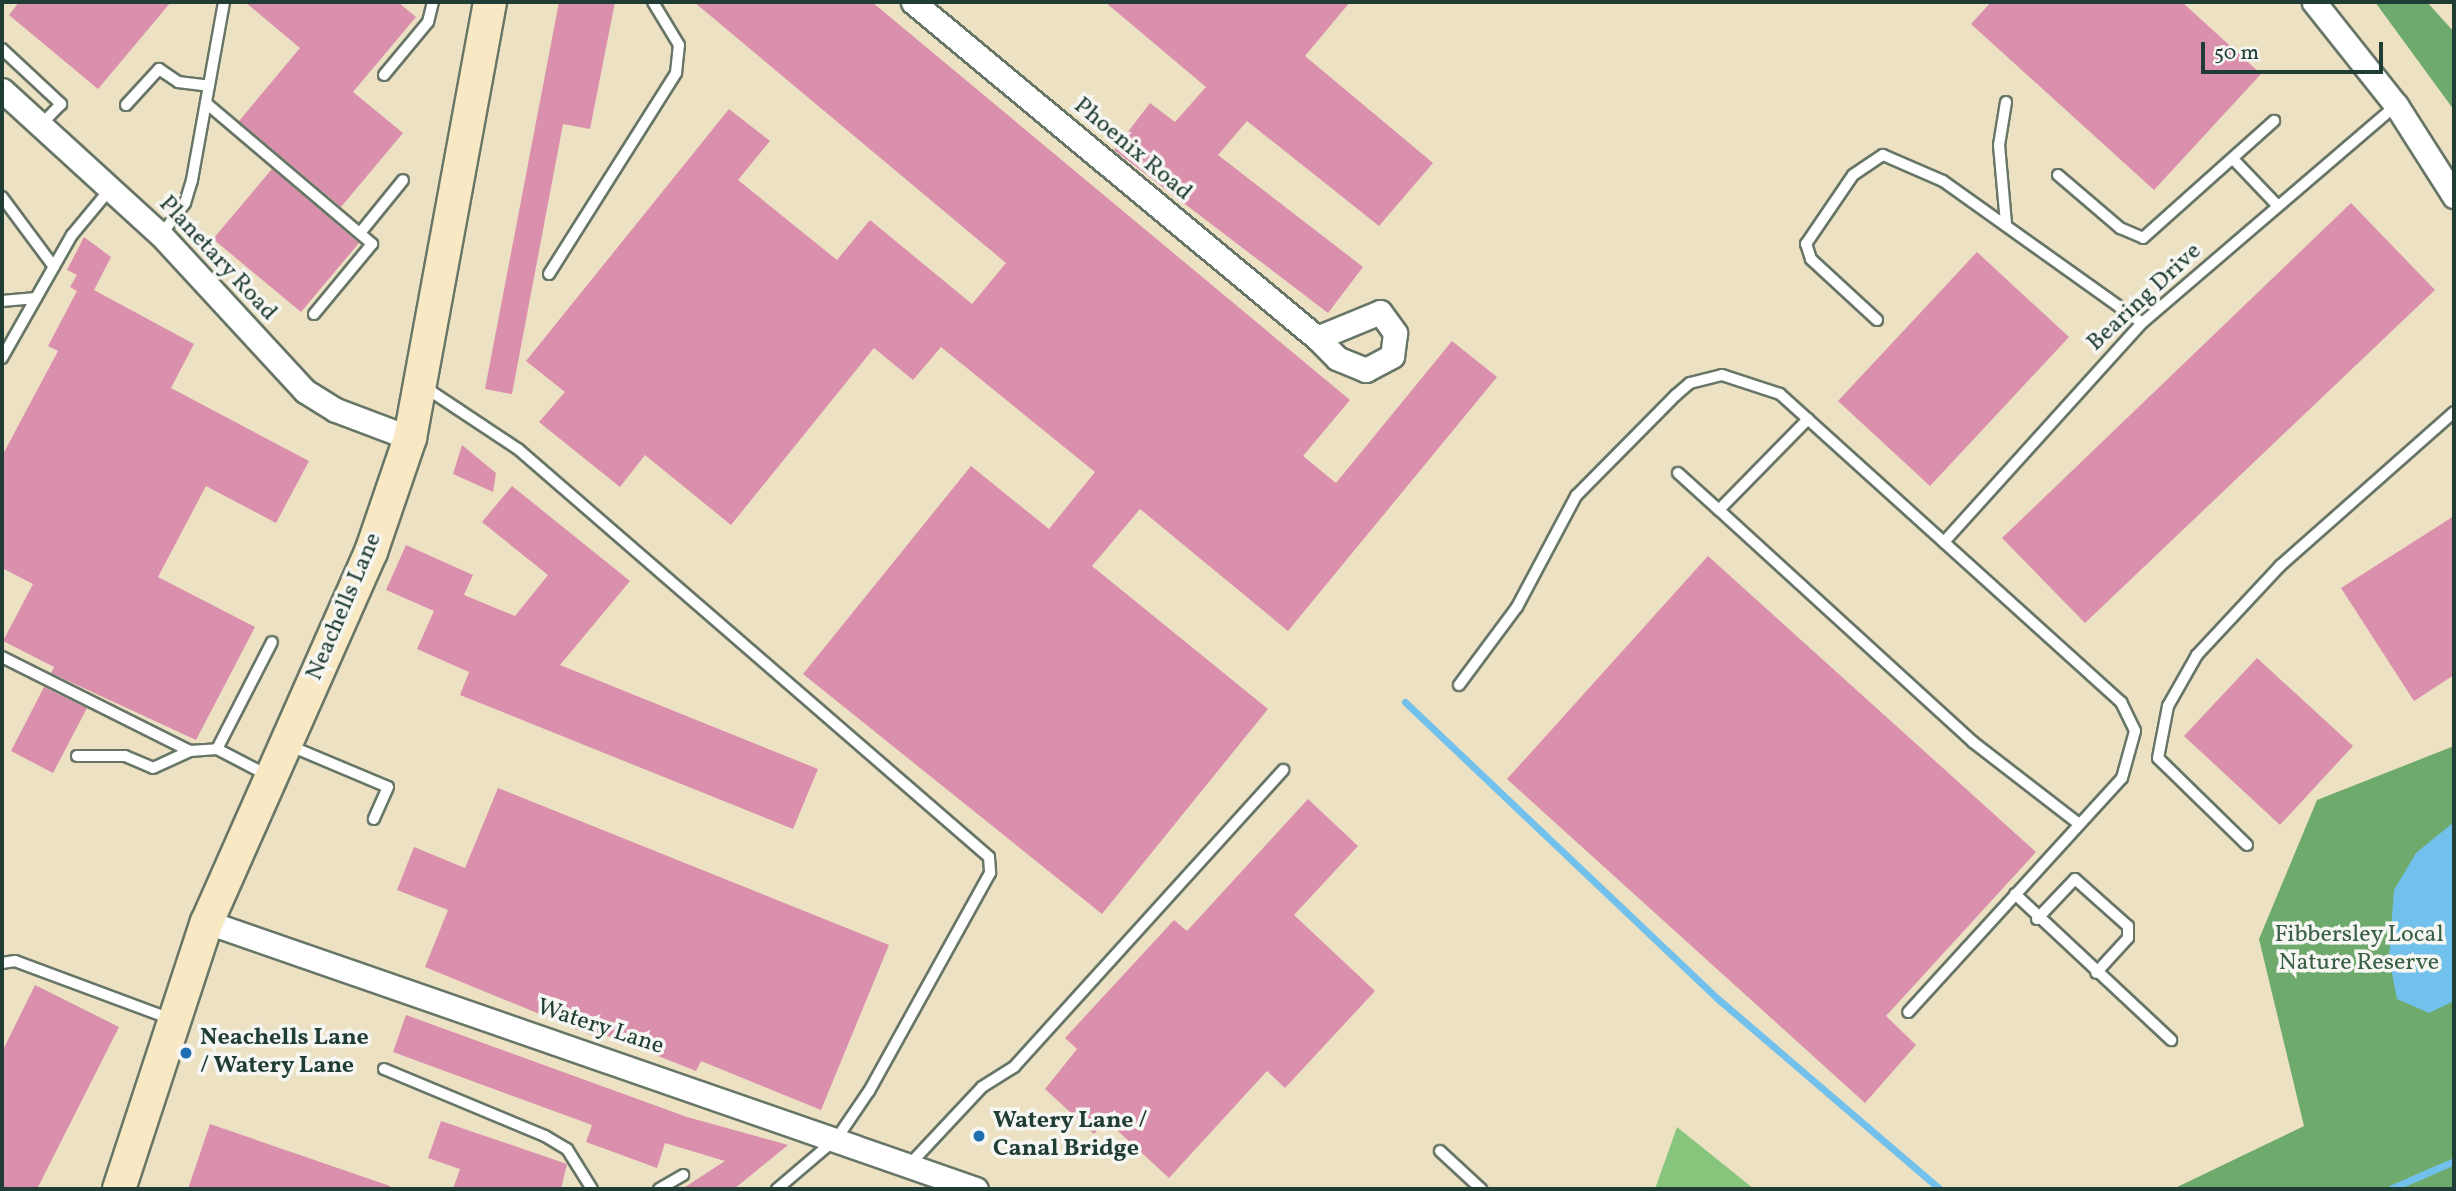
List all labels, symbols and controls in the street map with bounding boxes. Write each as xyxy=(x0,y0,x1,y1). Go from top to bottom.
scale bar xyxy=(2204,28,2386,72)
text: 50 m xyxy=(2214,39,2259,68)
street label: Phoenix Road xyxy=(1067,92,1197,208)
street label: Planetary Road xyxy=(152,190,282,328)
street label: Bearing Drive xyxy=(2082,238,2208,358)
street label: Neachells Lane xyxy=(301,529,389,685)
park label: Fibbersley Local Nature Reserve xyxy=(2274,922,2444,978)
street label: Watery Lane xyxy=(533,994,667,1062)
place label: Neachells Lane / Watery Lane xyxy=(200,1025,369,1081)
marker: Neachells Lane / Watery Lane xyxy=(178,1045,194,1061)
place label: Watery Lane / Canal Bridge xyxy=(993,1108,1148,1164)
marker: Watery Lane / Canal Bridge xyxy=(971,1128,987,1144)

